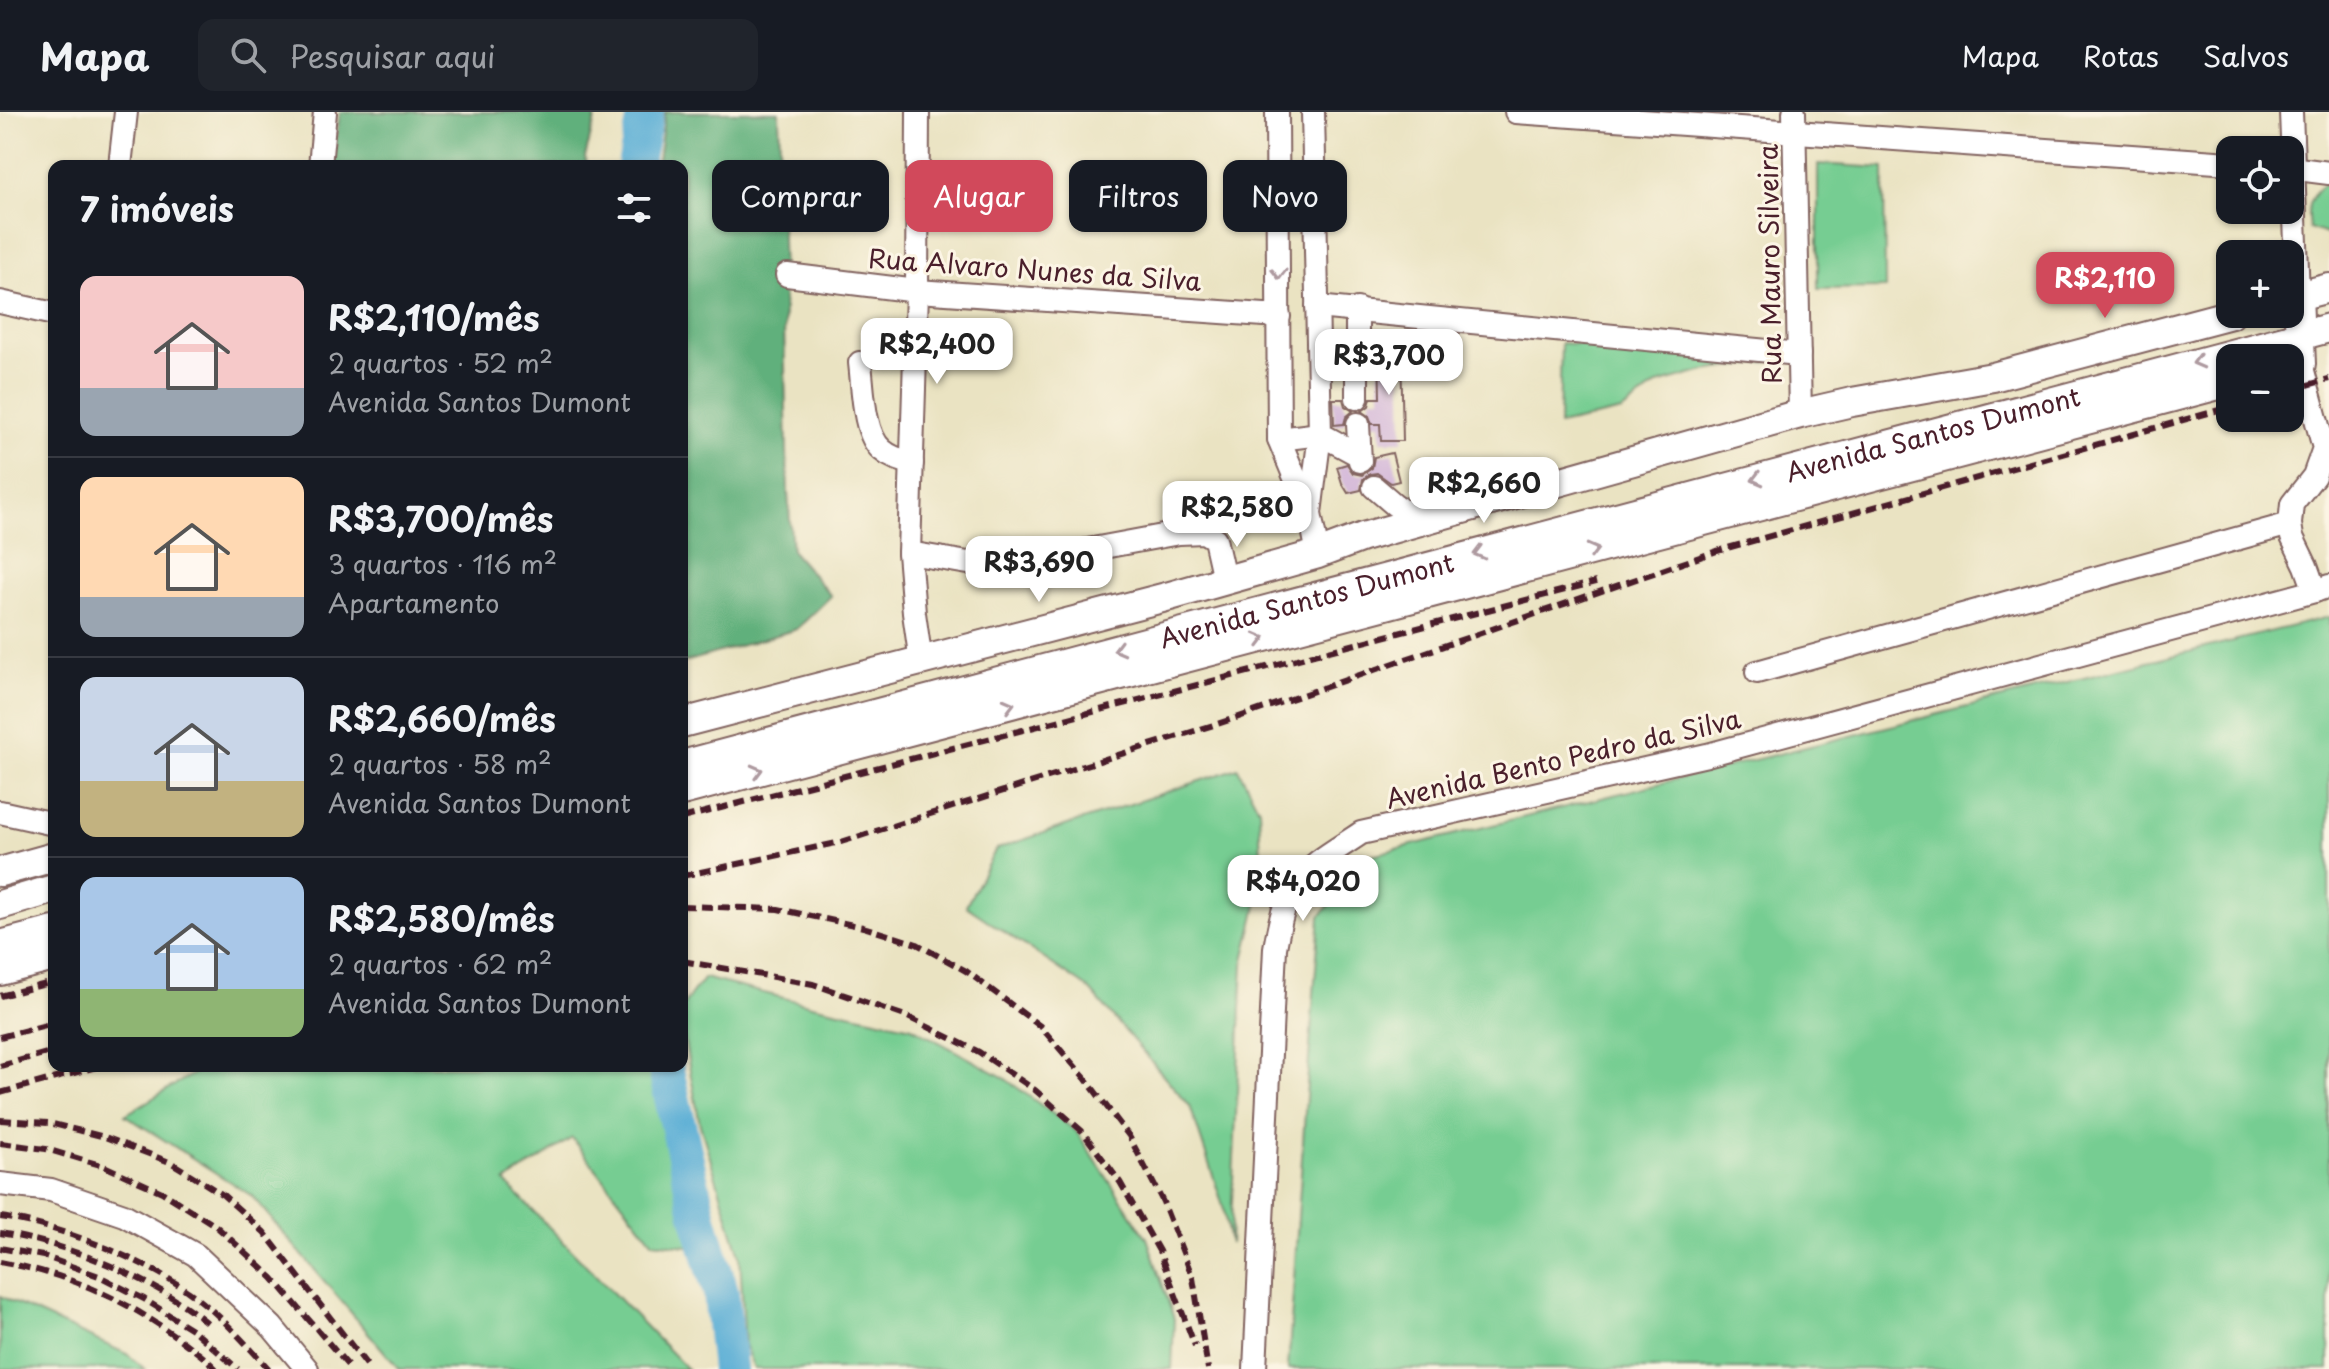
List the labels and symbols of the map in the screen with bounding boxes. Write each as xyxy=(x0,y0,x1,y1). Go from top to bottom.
street label: Rua Mauro Silveira xyxy=(1747,143,1791,384)
street label: Rua Alvaro Nunes da Silva xyxy=(867,238,1203,300)
pin: R$2,110 xyxy=(2031,252,2179,320)
one-way arrow xyxy=(1270,268,1288,281)
pin: R$2,400 xyxy=(863,318,1011,386)
pin: R$3,700 xyxy=(1315,329,1463,397)
one-way arrow xyxy=(2191,353,2205,370)
street label: Avenida Santos Dumont xyxy=(1781,375,2084,491)
pin: R$2,660 xyxy=(1410,457,1558,525)
one-way arrow xyxy=(1750,470,1764,487)
pin: R$2,580 xyxy=(1163,481,1311,549)
pin: R$3,690 xyxy=(965,536,1113,604)
street label: Avenida Santos Dumont xyxy=(1155,542,1458,657)
one-way arrow xyxy=(1585,542,1599,559)
one-way arrow xyxy=(1472,544,1486,561)
one-way arrow xyxy=(1253,631,1267,648)
one-way arrow xyxy=(1112,639,1126,656)
one-way arrow xyxy=(1001,698,1015,714)
street label: Avenida Bento Pedro da Silva xyxy=(1382,698,1744,818)
one-way arrow xyxy=(750,764,764,781)
pin: R$4,020 xyxy=(1229,855,1377,923)

